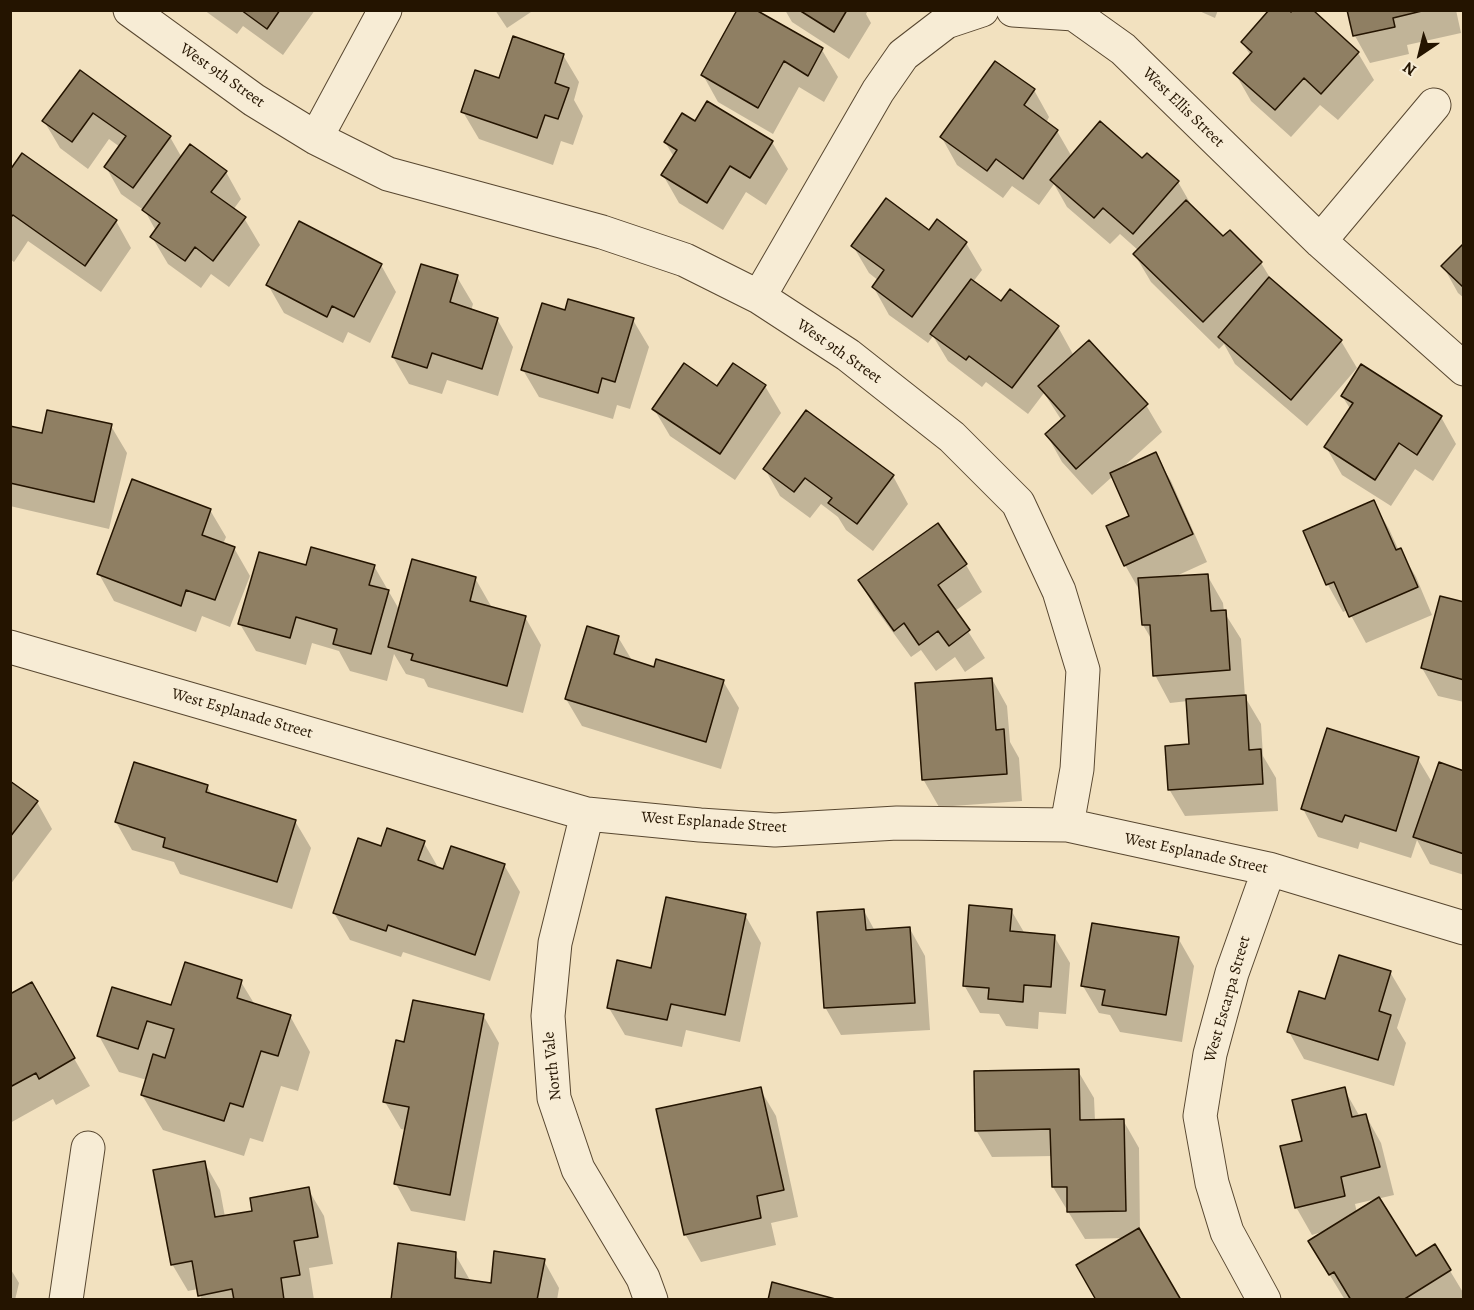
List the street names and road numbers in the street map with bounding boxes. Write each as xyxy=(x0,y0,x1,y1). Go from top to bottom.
street label: West 9th Street xyxy=(176,40,268,112)
street label: West Ellis Street xyxy=(1138,64,1228,152)
street label: West 9th Street xyxy=(793,316,885,388)
street label: West Esplanade Street xyxy=(169,685,315,743)
street label: West Esplanade Street xyxy=(641,808,787,838)
street label: West Esplanade Street xyxy=(1123,829,1269,879)
street label: West Escarpa Street xyxy=(1201,934,1255,1064)
street label: North Vale xyxy=(540,1031,566,1101)

